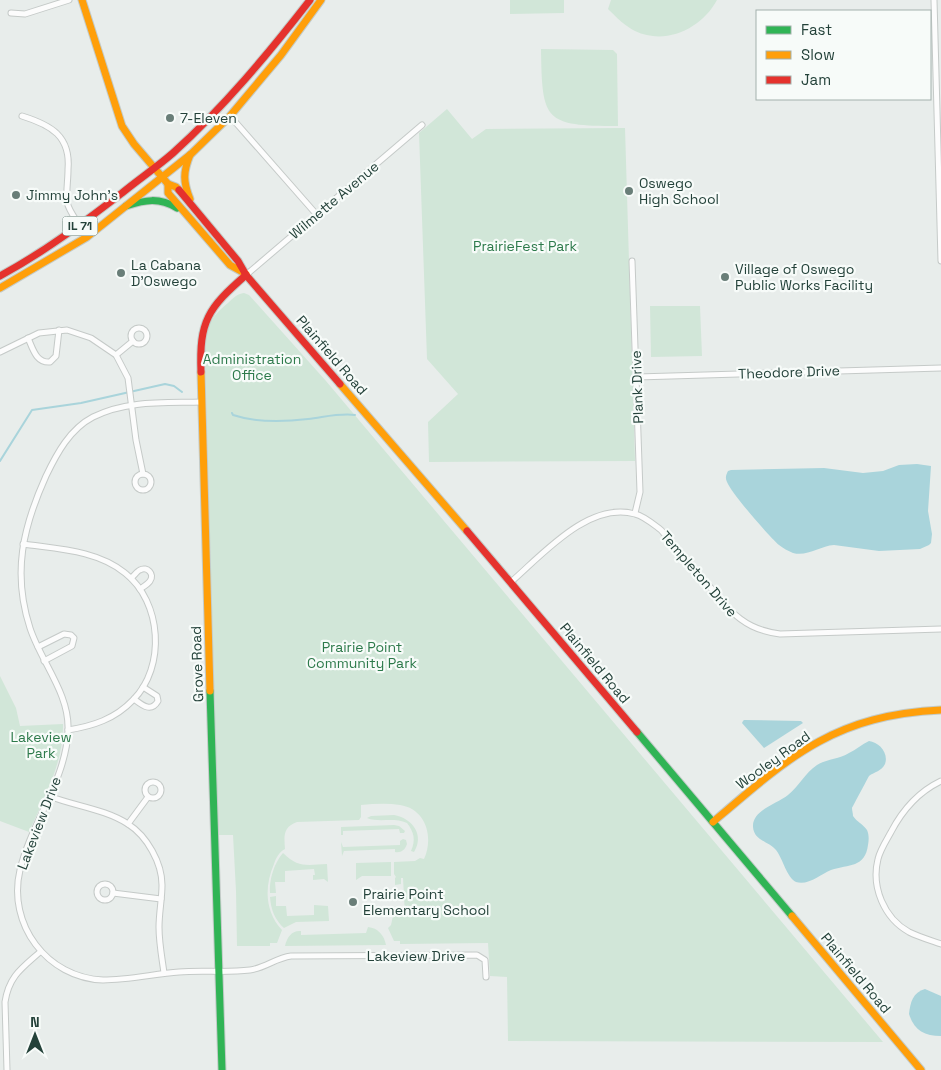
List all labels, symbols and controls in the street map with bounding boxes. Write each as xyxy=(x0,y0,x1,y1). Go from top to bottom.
legend xyxy=(756,10,931,100)
text: Fast xyxy=(801,20,832,39)
text: Slow xyxy=(801,45,835,64)
text: Jam xyxy=(801,70,831,89)
place label: 7-Eleven xyxy=(180,109,237,127)
marker: 7-Eleven xyxy=(164,112,176,124)
street label: Wilmette Avenue xyxy=(285,157,383,243)
place label: Oswego High School xyxy=(639,174,719,208)
marker: Oswego High School xyxy=(623,185,635,197)
place label: Jimmy John's xyxy=(26,186,118,204)
marker: Jimmy John's xyxy=(10,189,22,201)
road number: IL 71 xyxy=(62,217,98,236)
park label: PrairieFest Park xyxy=(473,237,577,255)
place label: La Cabana D'Oswego xyxy=(131,256,201,290)
place label: Village of Oswego Public Works Facility xyxy=(735,260,873,294)
marker: La Cabana D'Oswego xyxy=(115,267,127,279)
marker: Village of Oswego Public Works Facility xyxy=(719,271,731,283)
street label: Plainfield Road xyxy=(293,311,371,399)
park label: Administration Office xyxy=(203,350,301,384)
street label: Plank Drive xyxy=(627,350,647,424)
street label: Theodore Drive xyxy=(738,361,840,383)
street label: Templeton Drive xyxy=(657,527,741,621)
street label: Plainfield Road xyxy=(556,619,634,707)
street label: Grove Road xyxy=(187,626,207,702)
park label: Prairie Point Community Park xyxy=(307,638,417,672)
street label: Wooley Road xyxy=(732,727,814,793)
park label: Lakeview Park xyxy=(10,728,72,762)
street label: Lakeview Drive xyxy=(13,774,65,872)
place label: Prairie Point Elementary School xyxy=(363,885,489,919)
marker: Prairie Point Elementary School xyxy=(347,896,359,908)
street label: Plainfield Road xyxy=(817,929,895,1017)
street label: Lakeview Drive xyxy=(367,947,465,965)
north arrow xyxy=(10,1010,60,1060)
text: N xyxy=(30,1013,40,1031)

